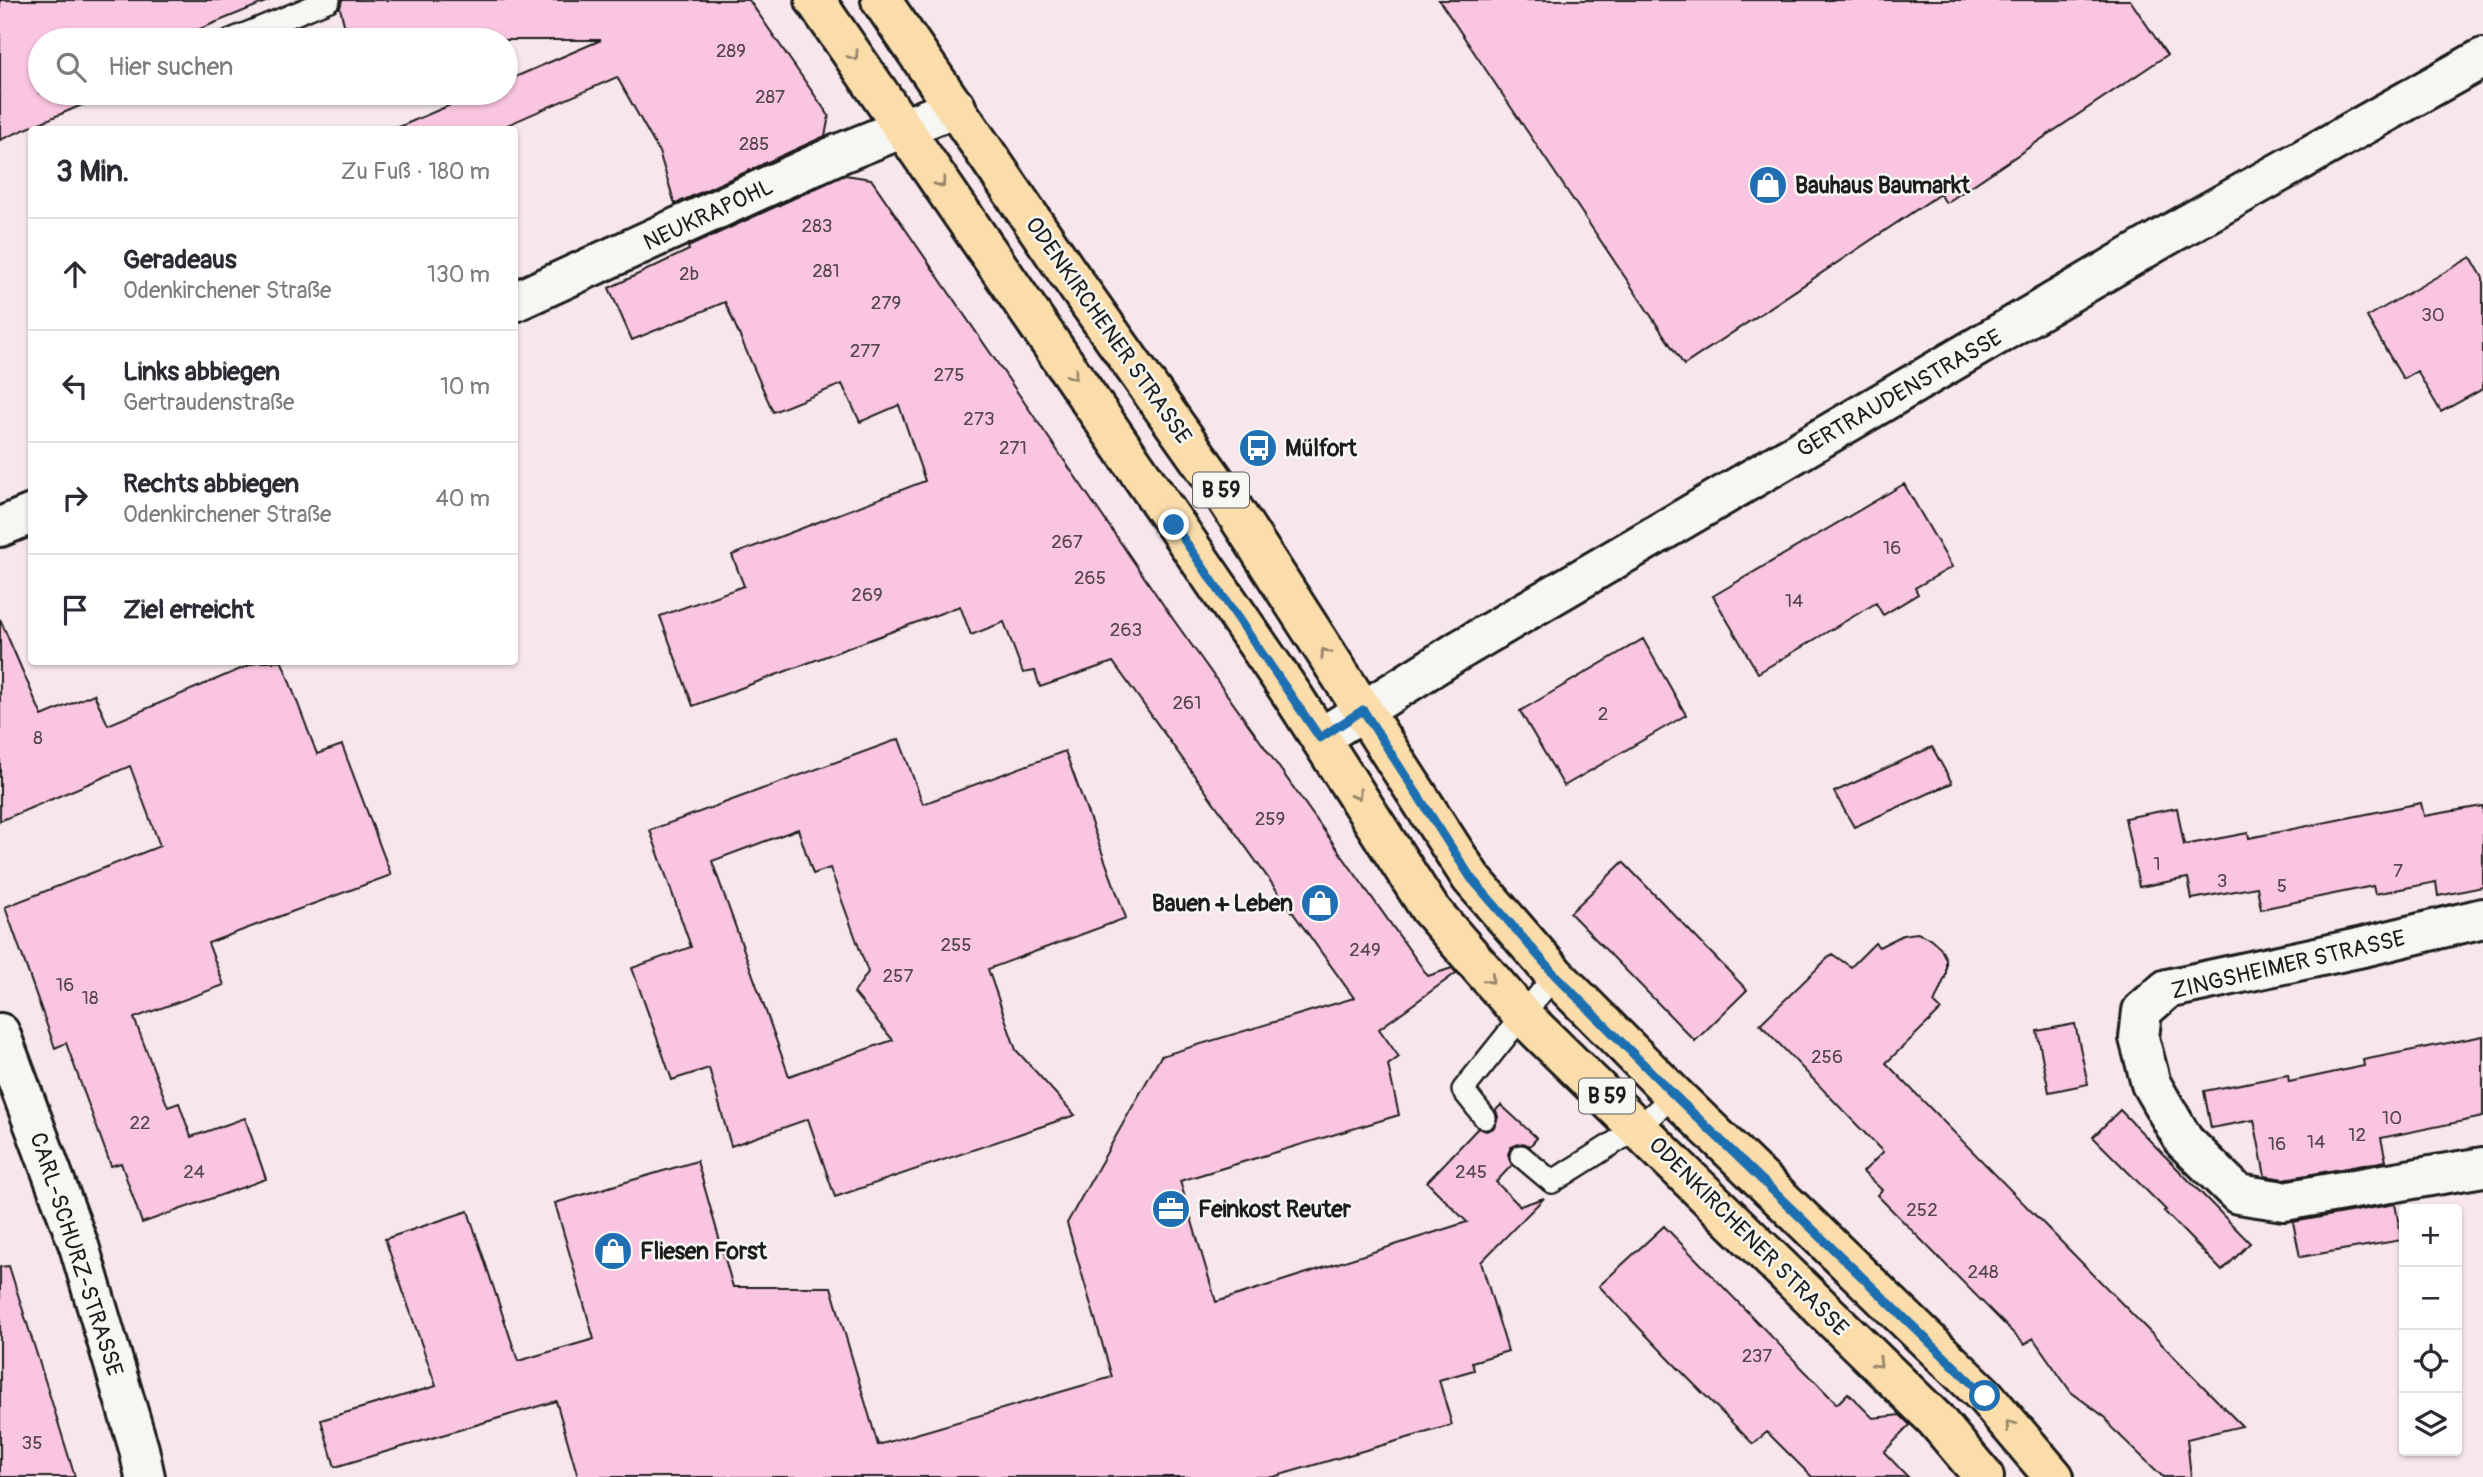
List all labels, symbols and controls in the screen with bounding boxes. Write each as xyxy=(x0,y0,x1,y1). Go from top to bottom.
search box xyxy=(28,28,518,105)
house number: 289 xyxy=(716,39,746,63)
icon: search xyxy=(52,48,90,86)
one-way arrow xyxy=(846,48,858,61)
text: Hier suchen xyxy=(108,51,233,83)
house number: 287 xyxy=(755,85,785,109)
house number: 285 xyxy=(739,132,769,156)
text: 3 Min. xyxy=(56,153,129,190)
text: Zu Fuß · 180 m xyxy=(341,157,490,186)
shop icon: Bauhaus Baumarkt xyxy=(1747,164,1789,206)
place label: Bauhaus Baumarkt xyxy=(1795,171,1971,200)
street label: NEUKRAPOHL xyxy=(639,172,778,257)
one-way arrow xyxy=(933,175,945,188)
street label: ODENKIRCHENER STRASSE xyxy=(1019,211,1198,450)
house number: 283 xyxy=(802,214,832,238)
text: Geradeaus xyxy=(123,244,237,276)
icon: ahead xyxy=(56,255,94,293)
house number: 281 xyxy=(812,259,840,283)
text: 130 m xyxy=(427,260,490,289)
house number: 2b xyxy=(679,262,699,286)
text: Odenkirchener Straße xyxy=(123,276,331,305)
house number: 279 xyxy=(871,291,901,315)
house number: 30 xyxy=(2421,303,2445,327)
street label: GERTRAUDENSTRASSE xyxy=(1791,323,2007,464)
house number: 277 xyxy=(850,339,880,363)
text: Links abbiegen xyxy=(123,356,280,388)
house number: 275 xyxy=(934,363,964,387)
icon: left xyxy=(56,367,94,405)
one-way arrow xyxy=(1065,367,1077,380)
text: 10 m xyxy=(440,372,490,401)
text: Gertraudenstraße xyxy=(123,388,294,417)
house number: 273 xyxy=(963,407,995,431)
bus stop icon: Mülfort xyxy=(1237,427,1279,469)
place label: Mülfort xyxy=(1285,434,1357,463)
house number: 271 xyxy=(999,436,1027,460)
text: Rechts abbiegen xyxy=(123,468,299,500)
road number: B 59 xyxy=(1193,472,1249,508)
icon: right xyxy=(56,479,94,517)
text: 40 m xyxy=(436,484,490,513)
text: Odenkirchener Straße xyxy=(123,500,331,529)
route end xyxy=(1158,509,1189,540)
house number: 267 xyxy=(1051,530,1083,554)
house number: 16 xyxy=(1883,536,1901,560)
house number: 265 xyxy=(1074,566,1106,590)
house number: 269 xyxy=(851,583,883,607)
house number: 14 xyxy=(1785,589,1803,613)
icon: arrive xyxy=(56,591,94,629)
text: Ziel erreicht xyxy=(123,594,254,626)
house number: 263 xyxy=(1110,618,1142,642)
one-way arrow xyxy=(1321,648,1334,661)
house number: 261 xyxy=(1172,691,1202,715)
house number: 2 xyxy=(1598,702,1608,726)
house number: 8 xyxy=(33,726,43,750)
one-way arrow xyxy=(1349,788,1362,801)
house number: 259 xyxy=(1255,807,1285,831)
house number: 1 xyxy=(2153,852,2161,876)
house number: 7 xyxy=(2393,859,2403,883)
house number: 3 xyxy=(2217,869,2227,893)
house number: 5 xyxy=(2277,874,2287,898)
shop icon: Bauen + Leben xyxy=(1299,882,1341,924)
place label: Bauen + Leben xyxy=(1152,889,1293,918)
street label: ZINGSHEIMER STRASSE xyxy=(2168,923,2408,1006)
house number: 255 xyxy=(940,933,972,957)
house number: 249 xyxy=(1349,938,1381,962)
house number: 257 xyxy=(883,964,913,988)
one-way arrow xyxy=(1482,971,1495,984)
house number: 16 xyxy=(56,973,74,997)
house number: 18 xyxy=(81,986,99,1010)
house number: 256 xyxy=(1811,1045,1843,1069)
road number: B 59 xyxy=(1579,1078,1635,1114)
house number: 10 xyxy=(2382,1106,2402,1130)
house number: 22 xyxy=(129,1111,151,1135)
house number: 12 xyxy=(2348,1123,2366,1147)
street label: CARL-SCHURZ-STRASSE xyxy=(23,1129,130,1380)
street label: ODENKIRCHENER STRASSE xyxy=(1643,1130,1855,1342)
house number: 14 xyxy=(2307,1130,2325,1154)
house number: 16 xyxy=(2268,1132,2286,1156)
house number: 24 xyxy=(183,1160,205,1184)
house number: 245 xyxy=(1455,1160,1487,1184)
office icon: Feinkost Reuter xyxy=(1150,1188,1192,1230)
place label: Feinkost Reuter xyxy=(1198,1195,1352,1224)
house number: 252 xyxy=(1906,1198,1938,1222)
map controls xyxy=(2399,1204,2462,1456)
button: + xyxy=(2399,1204,2462,1267)
shop icon: Fliesen Forst xyxy=(592,1230,634,1272)
place label: Fliesen Forst xyxy=(640,1237,767,1266)
house number: 248 xyxy=(1967,1260,1999,1284)
button: − xyxy=(2399,1267,2462,1330)
button: locate xyxy=(2399,1330,2462,1393)
house number: 237 xyxy=(1742,1344,1772,1368)
one-way arrow xyxy=(1870,1355,1883,1368)
route start xyxy=(1969,1380,2000,1411)
button: layers xyxy=(2399,1393,2462,1456)
one-way arrow xyxy=(2006,1420,2018,1433)
house number: 35 xyxy=(22,1431,42,1455)

